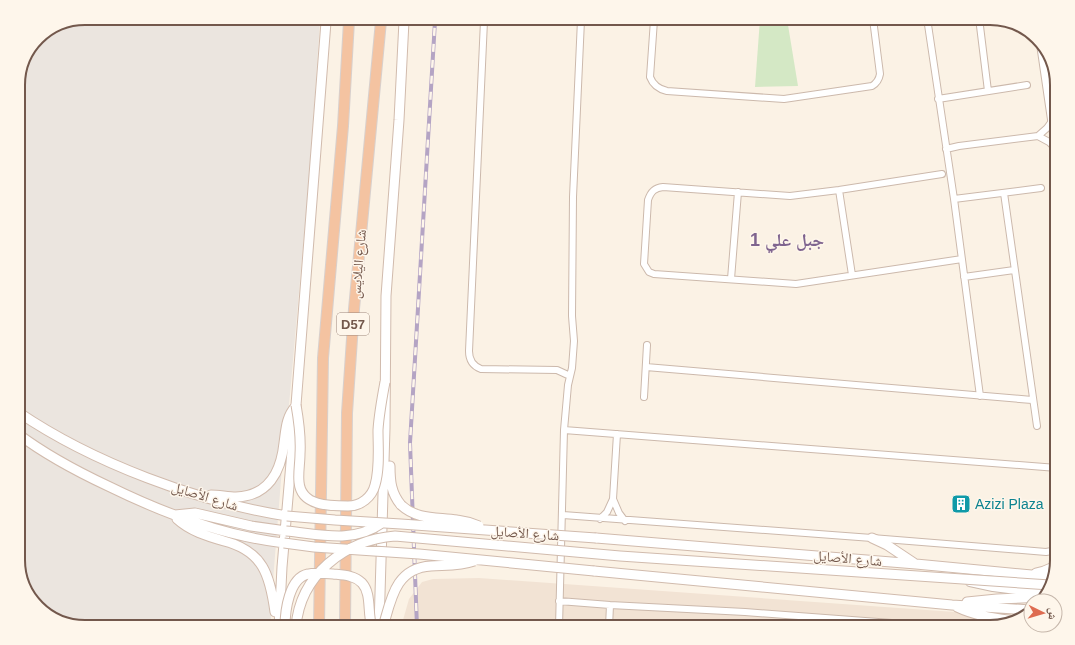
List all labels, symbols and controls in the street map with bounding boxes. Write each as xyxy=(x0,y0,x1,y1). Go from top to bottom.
street label: شارع اليلايس xyxy=(347,229,371,299)
district label: جبل علي 1 xyxy=(750,230,824,254)
road number: D57 xyxy=(337,313,369,335)
street label: شارع الأصايل xyxy=(169,478,240,516)
building icon: Azizi Plaza xyxy=(950,493,972,515)
place label: Azizi Plaza xyxy=(975,496,1044,512)
street label: شارع الأصايل xyxy=(490,523,560,545)
street label: شارع الأصايل xyxy=(813,547,883,571)
north arrow xyxy=(1023,593,1063,633)
text: ش xyxy=(1044,607,1059,621)

